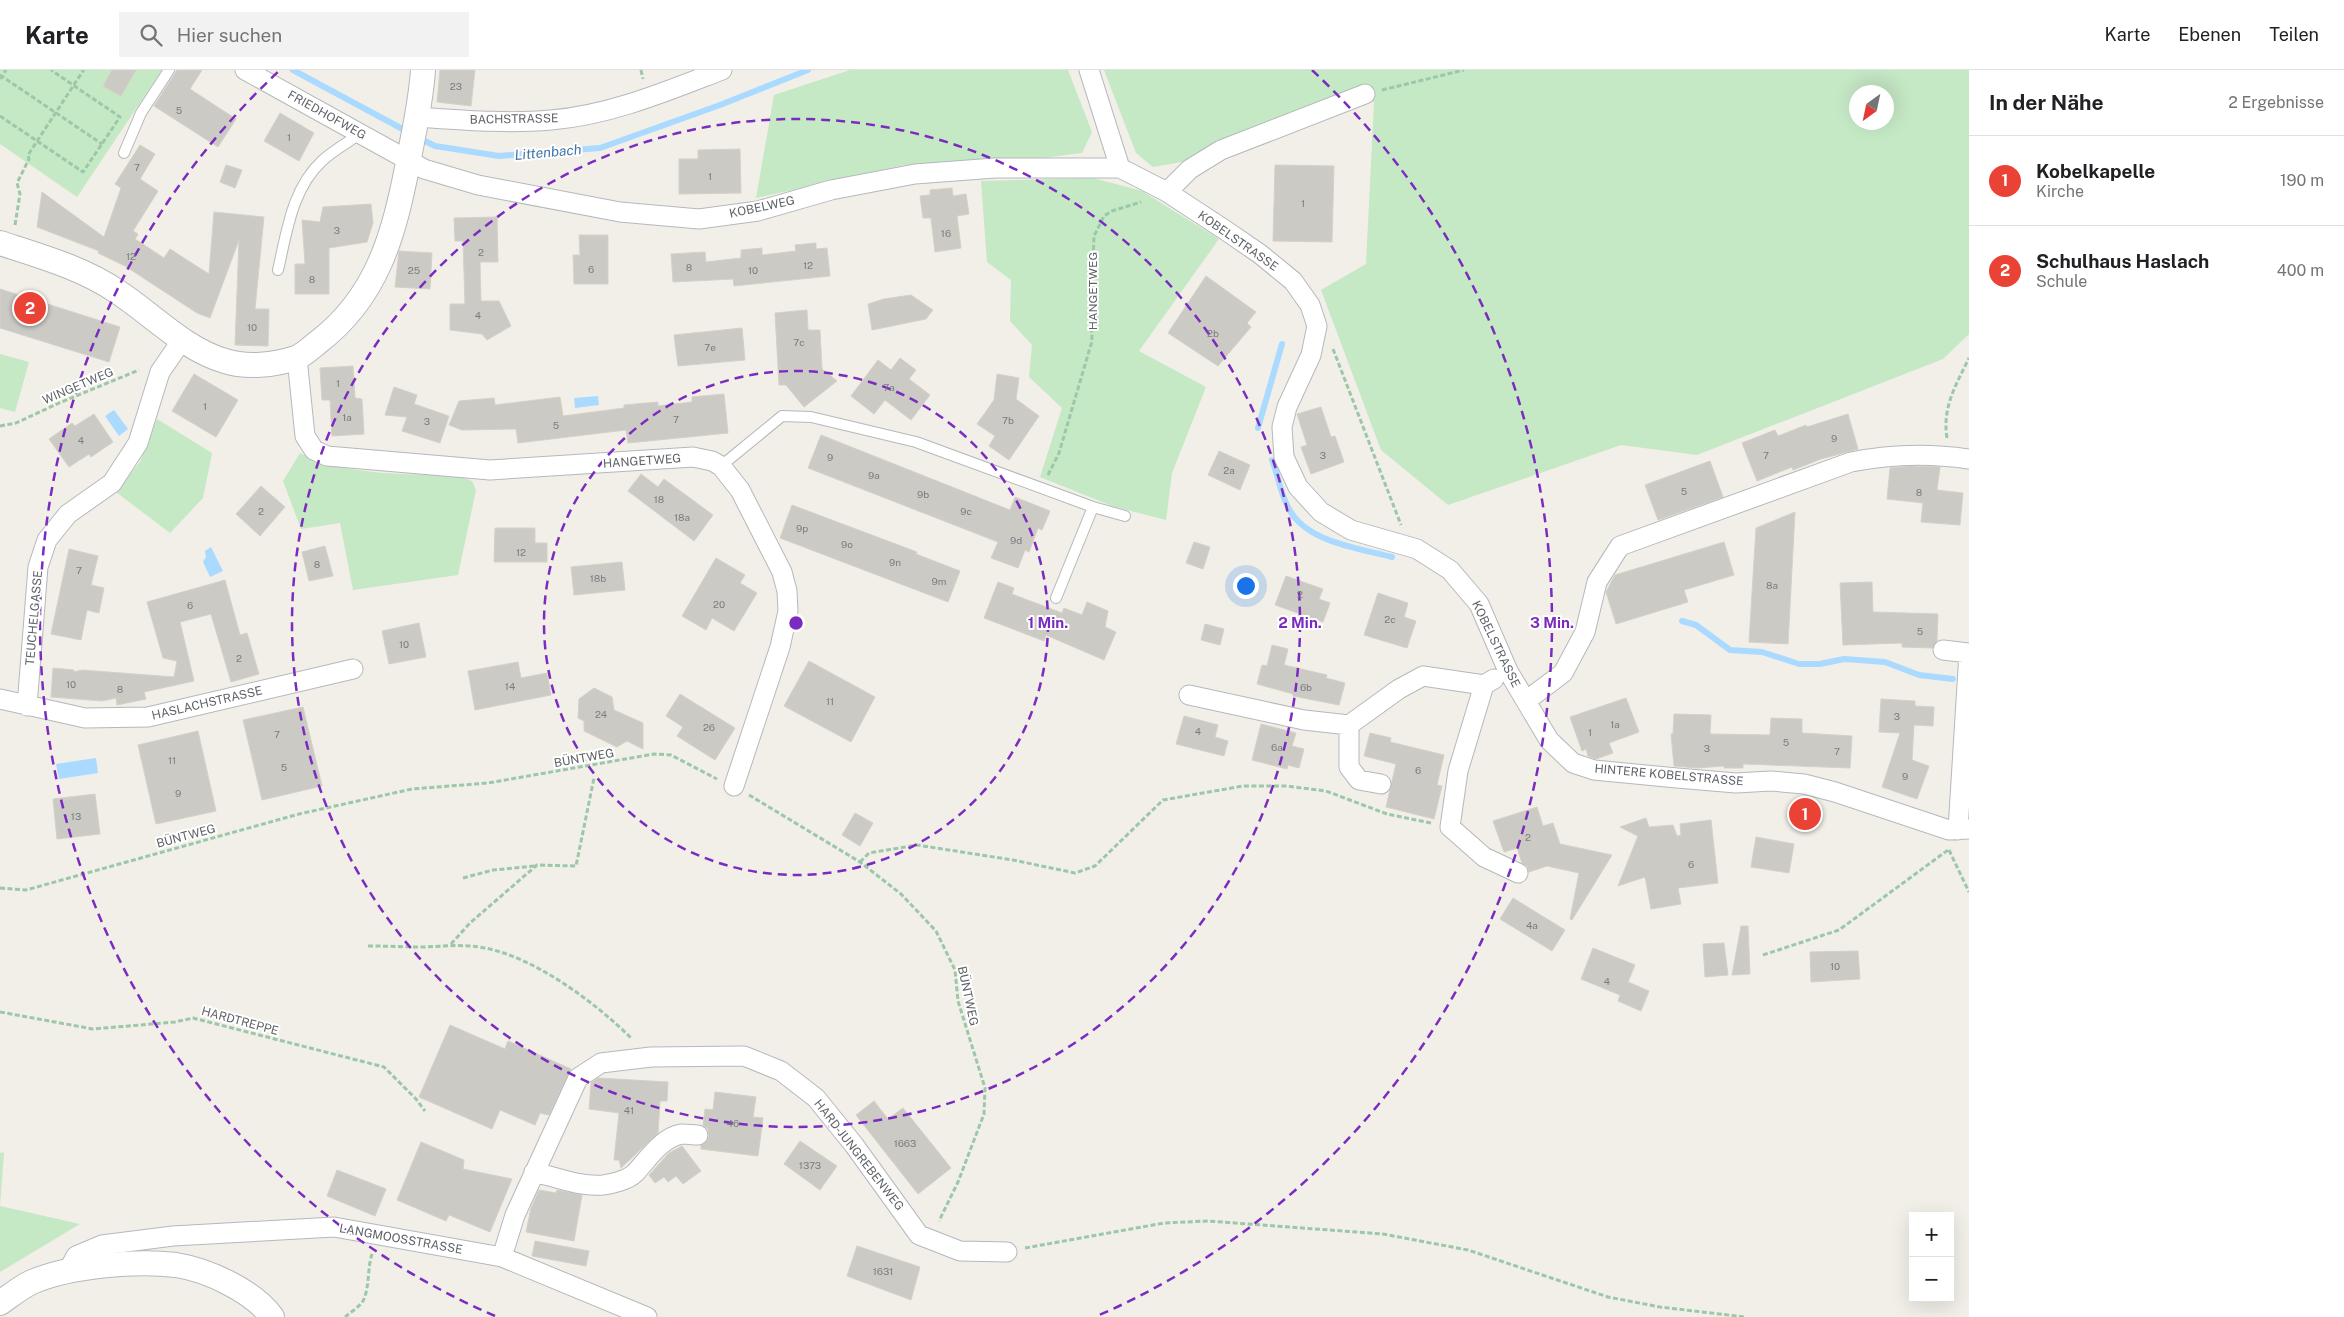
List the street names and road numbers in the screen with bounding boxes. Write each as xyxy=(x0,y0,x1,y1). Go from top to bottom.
street label: FRIEDHOFWEG xyxy=(285,88,369,142)
street label: BACHSTRASSE xyxy=(470,111,558,127)
street label: KOBELWEG xyxy=(728,193,796,221)
street label: KOBELSTRASSE xyxy=(1195,208,1281,274)
street label: HANGETWEG xyxy=(1086,252,1100,330)
street label: WINGETWEG xyxy=(40,365,116,407)
street label: HANGETWEG xyxy=(602,451,682,471)
street label: TEUCHELGASSE xyxy=(23,570,45,666)
street label: KOBELSTRASSE xyxy=(1469,598,1523,690)
street label: HASLACHSTRASSE xyxy=(150,683,264,723)
street label: BÜNTWEG xyxy=(553,746,615,770)
street label: HINTERE KOBELSTRASSE xyxy=(1594,762,1744,788)
street label: BÜNTWEG xyxy=(155,821,217,851)
street label: BÜNTWEG xyxy=(955,965,981,1027)
street label: HARDTREPPE xyxy=(200,1004,280,1038)
street label: HARD-JUNGREBENWEG xyxy=(811,1097,907,1213)
street label: LANGMOOSSTRASSE xyxy=(338,1221,464,1257)

